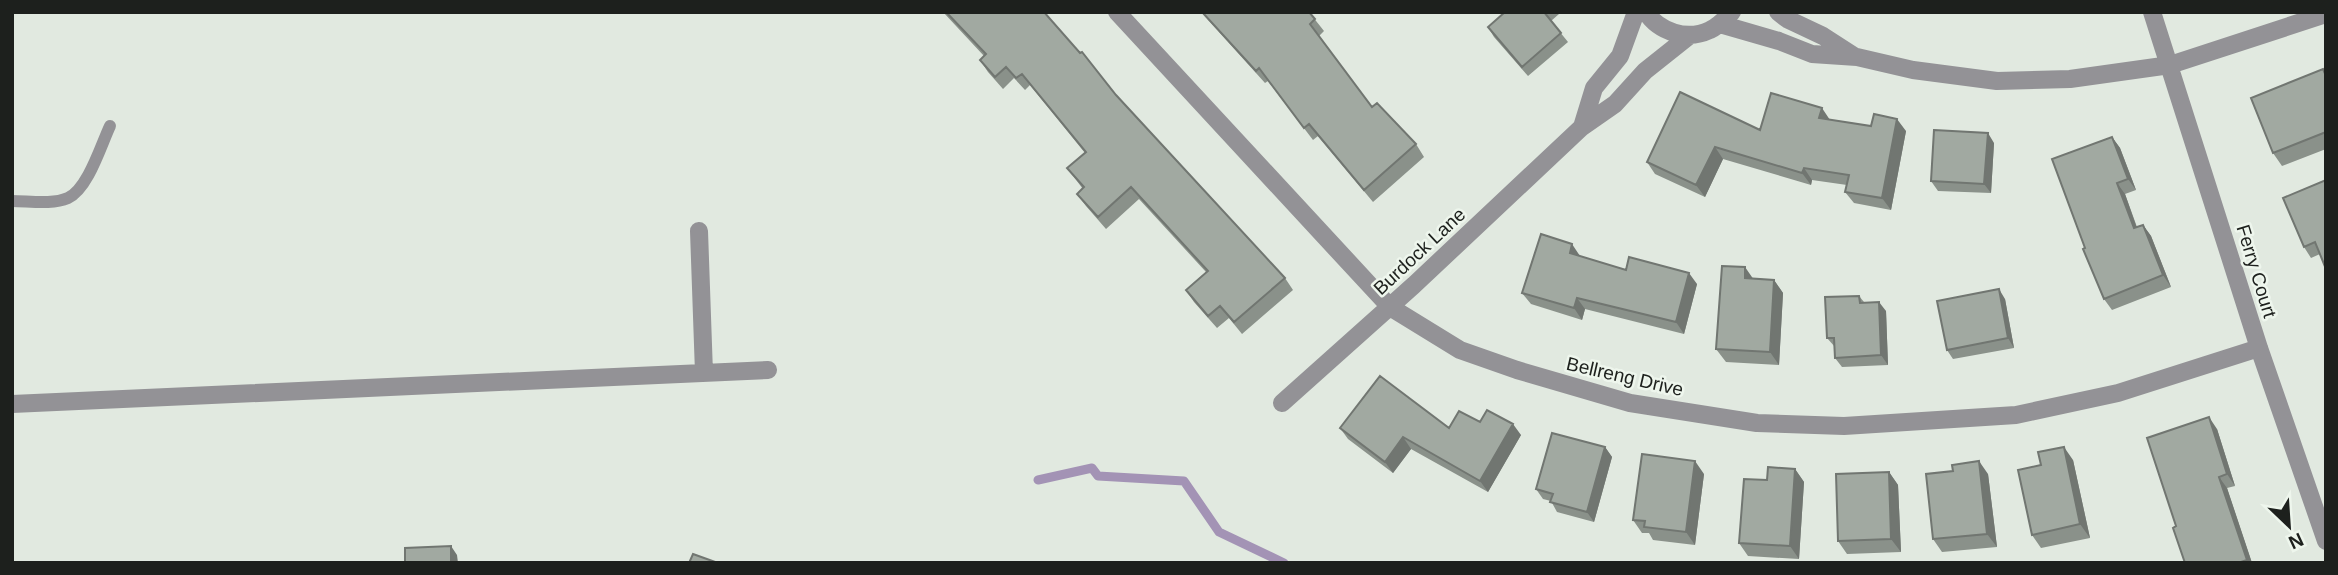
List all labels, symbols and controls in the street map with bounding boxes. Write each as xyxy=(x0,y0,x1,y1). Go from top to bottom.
street label: Burdock Lane xyxy=(1369,204,1469,299)
street label: Ferry Court xyxy=(2232,222,2281,321)
street label: Bellreng Drive xyxy=(1564,353,1685,400)
north arrow xyxy=(2254,491,2324,561)
text: N xyxy=(2285,529,2307,553)

